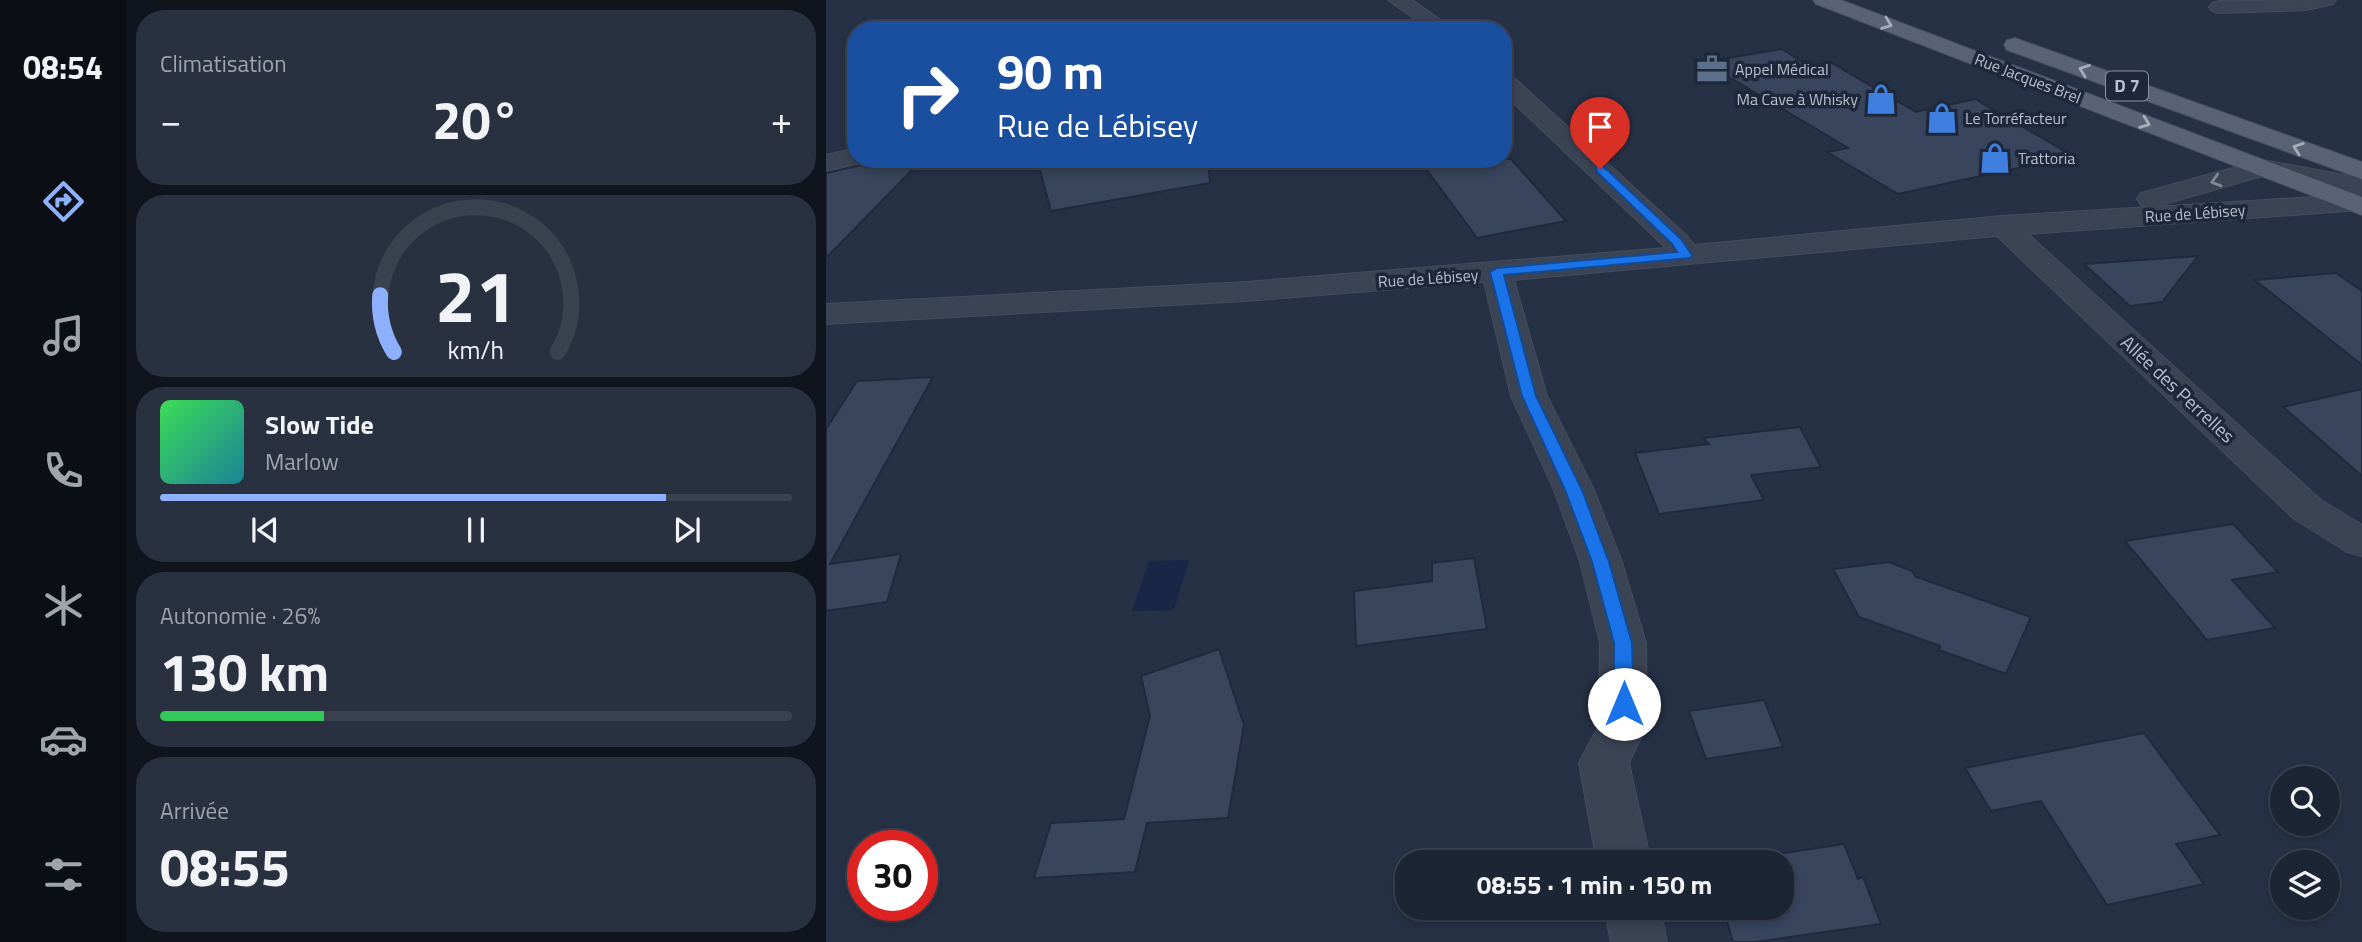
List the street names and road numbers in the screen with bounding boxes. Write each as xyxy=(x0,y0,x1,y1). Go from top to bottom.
street label: Rue Jacques Brel xyxy=(1971,47,2085,109)
road number: D 7 xyxy=(2106,72,2148,100)
street label: Rue de Lébisey xyxy=(2144,197,2246,228)
street label: Rue de Lébisey xyxy=(1377,262,1479,293)
street label: Allée des Perrelles xyxy=(2115,328,2242,449)

